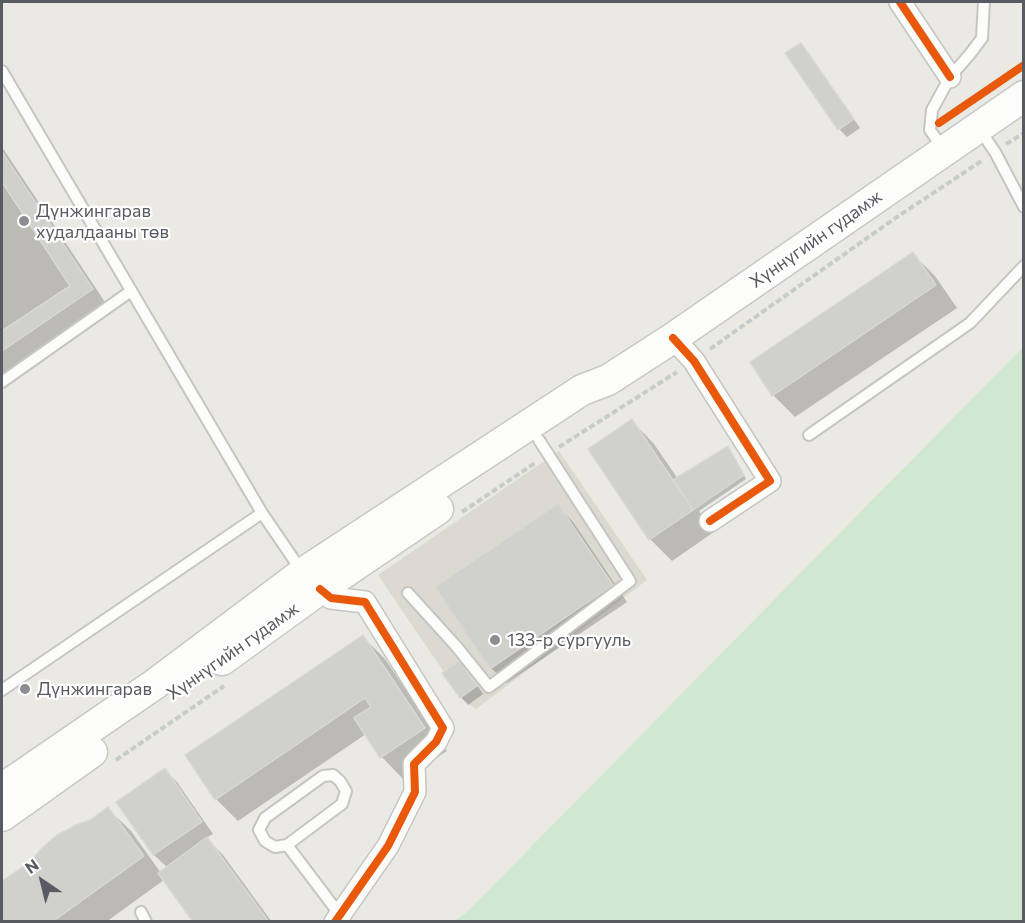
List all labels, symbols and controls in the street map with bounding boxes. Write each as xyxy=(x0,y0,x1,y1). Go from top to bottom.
street label: Хүннүгийн гудамж xyxy=(746,185,886,293)
place label: Дүнжингарав худалдааны төв xyxy=(36,200,169,242)
marker: Дүнжингарав худалдааны төв xyxy=(17,214,31,228)
street label: Хүннүгийн гудамж xyxy=(163,597,303,705)
place label: 133-р сургууль xyxy=(507,629,631,651)
marker: 133-р сургууль xyxy=(488,633,502,647)
place label: Дүнжингарав xyxy=(37,678,152,700)
marker: Дүнжингарав xyxy=(18,682,32,696)
north arrow xyxy=(12,851,72,911)
text: N xyxy=(21,855,42,877)

